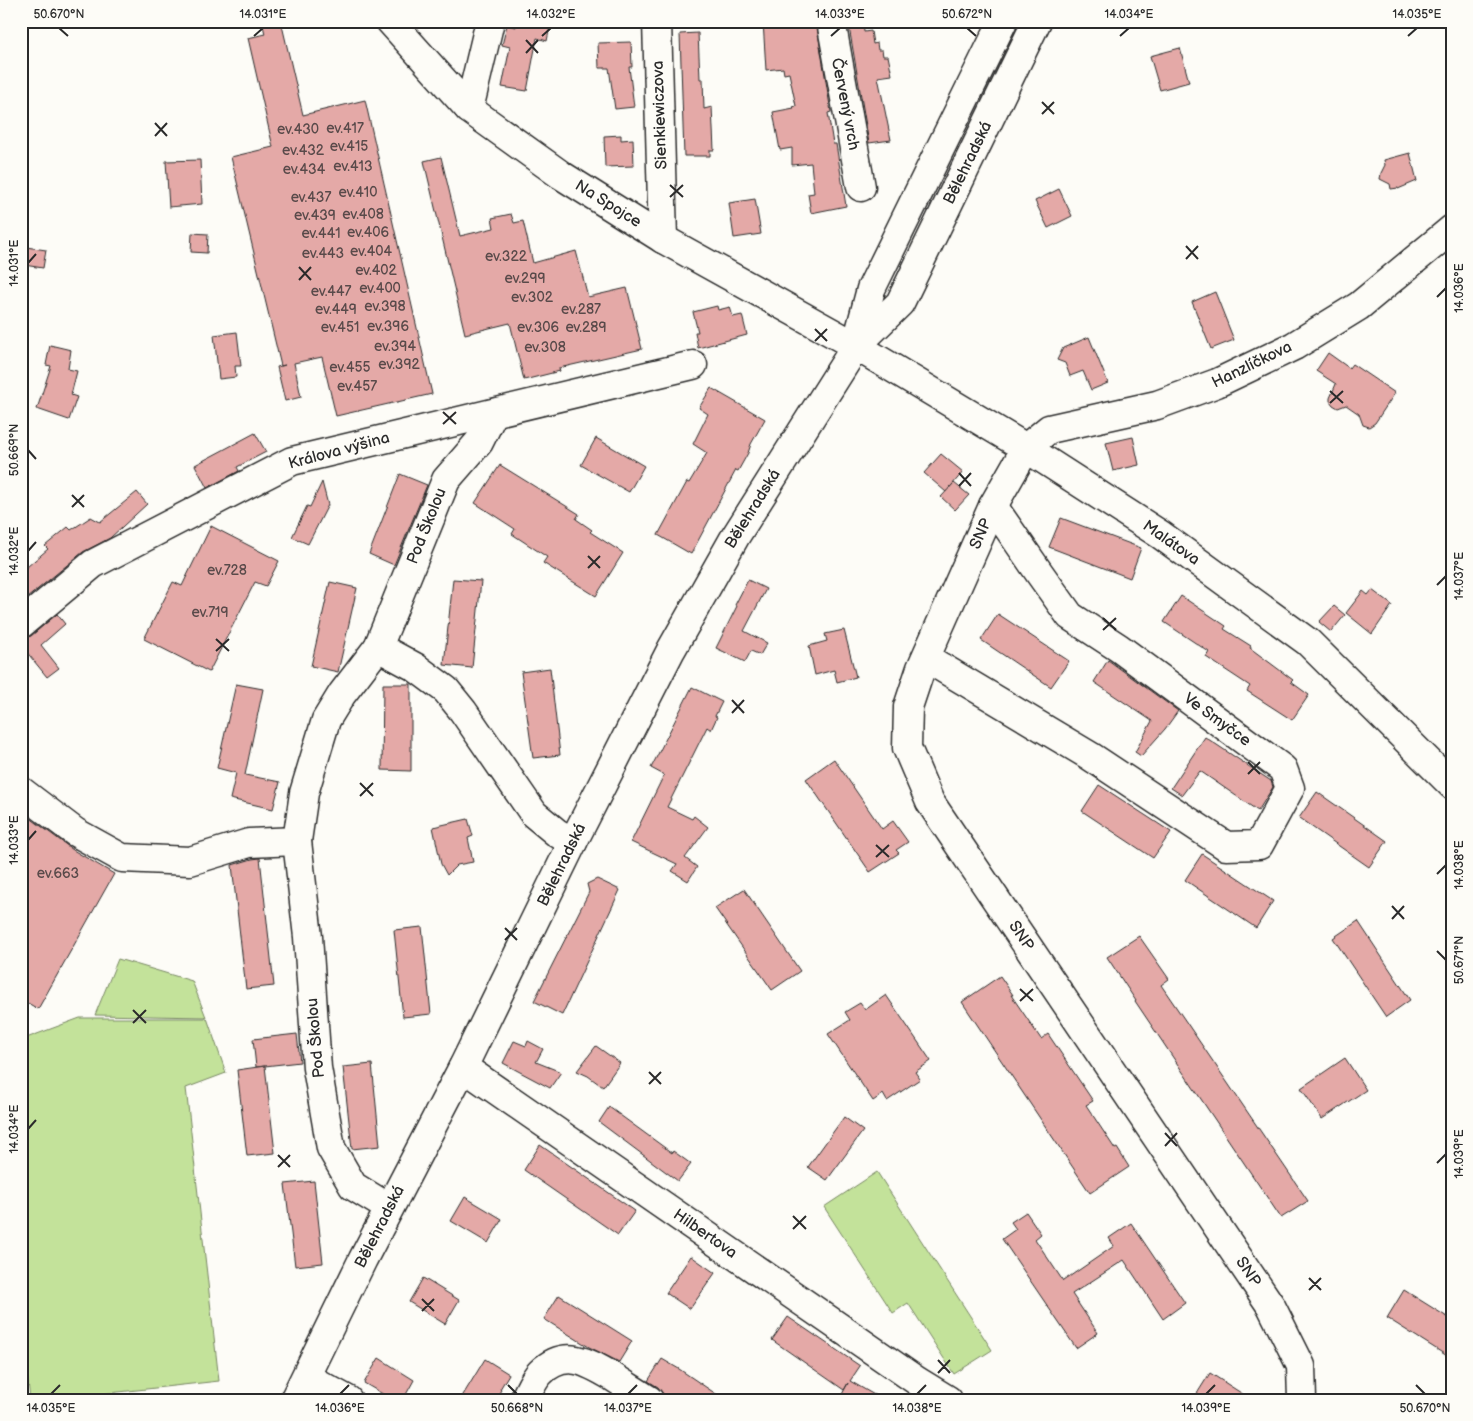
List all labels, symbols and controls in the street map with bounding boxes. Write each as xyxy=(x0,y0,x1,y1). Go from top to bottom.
text: 50.670°N xyxy=(33,7,85,22)
text: 14.031°E xyxy=(240,7,287,22)
text: 14.032°E xyxy=(527,7,576,22)
text: 14.033°E xyxy=(815,7,865,22)
text: 50.672°N xyxy=(942,7,992,22)
text: 14.034°E xyxy=(1104,7,1154,22)
text: 14.035°E xyxy=(1393,7,1442,22)
street label: Červený vrch xyxy=(827,56,865,152)
street label: Sienkiewiczova xyxy=(649,60,671,170)
street label: Bělehradská xyxy=(940,118,996,208)
house number: ev.417 xyxy=(326,120,364,137)
house number: ev.430 xyxy=(277,121,319,138)
house number: ev.415 xyxy=(330,138,368,155)
house number: ev.432 xyxy=(282,142,325,159)
house number: ev.413 xyxy=(333,158,373,175)
house number: ev.434 xyxy=(283,161,326,178)
street label: Na Spojce xyxy=(571,176,645,232)
house number: ev.410 xyxy=(339,184,377,201)
house number: ev.437 xyxy=(291,189,331,206)
house number: ev.408 xyxy=(342,206,384,223)
house number: ev.439 xyxy=(294,207,336,224)
house number: ev.406 xyxy=(347,224,389,241)
house number: ev.441 xyxy=(301,225,341,242)
text: 14.031°E xyxy=(7,239,22,286)
house number: ev.404 xyxy=(350,243,392,260)
house number: ev.443 xyxy=(302,245,344,262)
house number: ev.322 xyxy=(485,248,528,265)
house number: ev.402 xyxy=(355,262,398,279)
text: 14.036°E xyxy=(1452,263,1467,313)
house number: ev.299 xyxy=(504,270,546,287)
house number: ev.400 xyxy=(359,280,401,297)
house number: ev.447 xyxy=(311,283,351,300)
house number: ev.302 xyxy=(511,289,554,306)
house number: ev.398 xyxy=(364,298,406,315)
house number: ev.449 xyxy=(315,301,357,318)
house number: ev.287 xyxy=(561,301,601,318)
house number: ev.396 xyxy=(367,318,409,335)
house number: ev.451 xyxy=(321,319,359,336)
house number: ev.306 xyxy=(517,319,559,336)
house number: ev.289 xyxy=(565,319,607,336)
house number: ev.394 xyxy=(374,338,416,355)
street label: Hanzlíčkova xyxy=(1209,338,1295,392)
house number: ev.308 xyxy=(524,339,566,356)
house number: ev.392 xyxy=(378,356,421,373)
house number: ev.455 xyxy=(329,359,371,376)
house number: ev.457 xyxy=(337,378,377,395)
text: 50.669°N xyxy=(7,424,22,476)
street label: Králova výšina xyxy=(286,428,392,474)
street label: Bělehradská xyxy=(721,466,785,552)
street label: Pod Školou xyxy=(401,484,451,567)
street label: SNP xyxy=(966,516,996,552)
street label: Malátova xyxy=(1139,516,1203,570)
text: 14.032°E xyxy=(7,526,22,575)
text: 14.037°E xyxy=(1452,552,1467,600)
house number: ev.728 xyxy=(207,562,247,579)
house number: ev.719 xyxy=(191,604,229,621)
street label: Ve Smyčce xyxy=(1180,689,1255,751)
text: 14.033°E xyxy=(7,815,22,865)
street label: Bělehradská xyxy=(534,820,590,910)
text: 14.038°E xyxy=(1452,840,1467,890)
house number: ev.663 xyxy=(37,865,79,882)
street label: SNP xyxy=(1004,918,1038,954)
text: 50.671°N xyxy=(1452,936,1467,984)
street label: Pod Školou xyxy=(301,997,329,1079)
text: 14.034°E xyxy=(7,1104,22,1154)
text: 14.039°E xyxy=(1452,1129,1467,1179)
street label: Bělehradská xyxy=(351,1183,409,1271)
street label: Hilbertova xyxy=(669,1205,741,1263)
street label: SNP xyxy=(1231,1254,1265,1290)
text: 14.035°E xyxy=(27,1401,76,1416)
text: 14.036°E xyxy=(315,1401,365,1416)
text: 50.668°N xyxy=(491,1401,543,1416)
text: 14.037°E xyxy=(604,1401,652,1416)
text: 14.038°E xyxy=(892,1401,942,1416)
text: 14.039°E xyxy=(1181,1401,1231,1416)
text: 50.670°N xyxy=(1399,1401,1451,1416)

